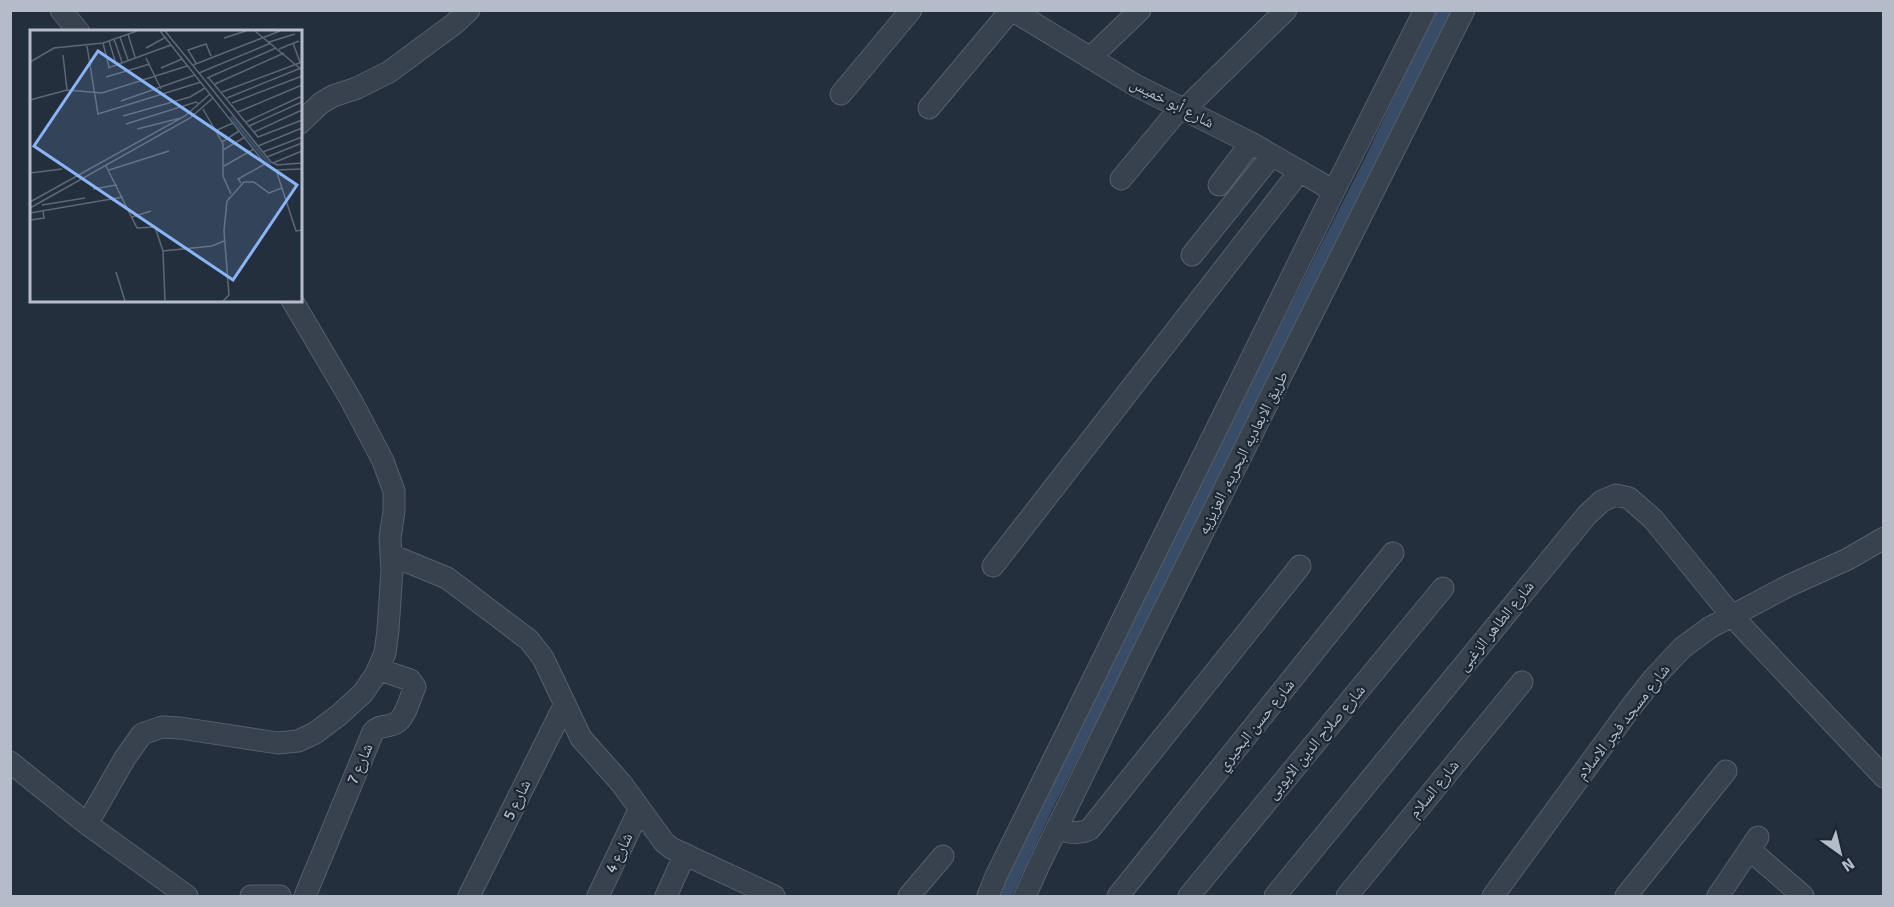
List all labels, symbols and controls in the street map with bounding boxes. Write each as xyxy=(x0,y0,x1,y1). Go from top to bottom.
inset map xyxy=(30,30,302,302)
street label: شارع أبو خميس xyxy=(1126,73,1218,133)
street label: طريق الابعاديه البحريه, العزيزيه xyxy=(1193,368,1293,538)
street label: شارع الطاهر الزغبى xyxy=(1453,577,1539,675)
street label: شارع مسجد فجر الاسلام xyxy=(1572,660,1674,784)
street label: شارع حسن البحيري xyxy=(1213,675,1301,776)
street label: شارع صلاح الدين الايوبى xyxy=(1262,681,1370,803)
street label: شارع 7 xyxy=(342,740,378,788)
street label: شارع السلام xyxy=(1404,756,1464,822)
street label: شارع 5 xyxy=(499,776,535,824)
north arrow xyxy=(1810,823,1870,883)
street label: شارع 4 xyxy=(601,829,637,877)
text: N xyxy=(1838,853,1858,876)

